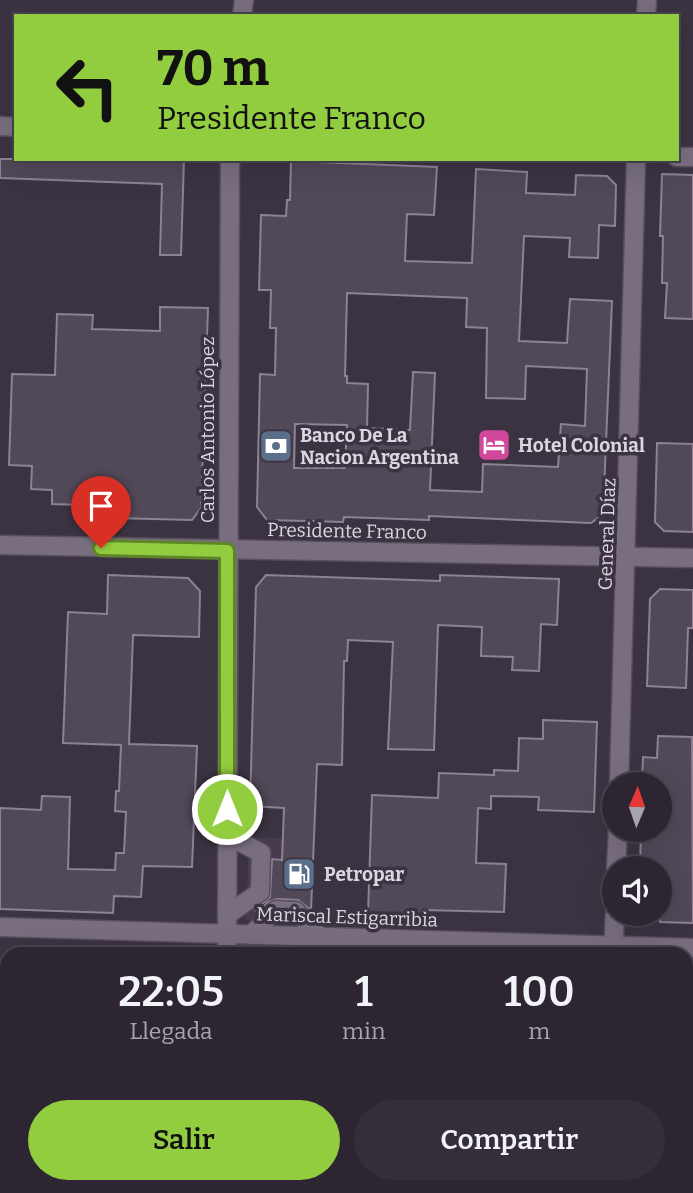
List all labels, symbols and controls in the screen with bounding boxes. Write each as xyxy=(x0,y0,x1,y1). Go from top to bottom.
text: 70 m xyxy=(157,39,269,98)
icon: left xyxy=(42,42,133,133)
text: Presidente Franco xyxy=(157,99,426,137)
street label: Carlos Antonio López xyxy=(196,337,219,523)
place label: Banco De La Nacion Argentina xyxy=(300,424,459,469)
hotel icon: Hotel Colonial xyxy=(475,426,513,464)
bank icon: Banco De La Nacion Argentina xyxy=(257,427,295,465)
place label: Hotel Colonial xyxy=(518,434,645,457)
pin xyxy=(71,476,131,548)
street label: General Díaz xyxy=(594,477,620,591)
icon: arrive xyxy=(82,487,120,525)
street label: Presidente Franco xyxy=(267,518,427,544)
position arrow xyxy=(190,772,264,846)
north arrow xyxy=(602,772,672,842)
map controls xyxy=(602,772,672,926)
fuel station icon: Petropar xyxy=(280,855,318,893)
button: sound xyxy=(602,856,672,926)
place label: Petropar xyxy=(324,863,404,886)
street label: Mariscal Estigarribia xyxy=(256,902,439,932)
text: 22:05 xyxy=(118,967,224,1017)
text: 1 xyxy=(355,967,373,1017)
text: 100 xyxy=(504,967,575,1017)
text: Llegada xyxy=(130,1017,213,1045)
text: min xyxy=(342,1017,385,1045)
text: m xyxy=(528,1017,550,1045)
button: Salir xyxy=(28,1100,340,1180)
button: Compartir xyxy=(354,1100,665,1180)

